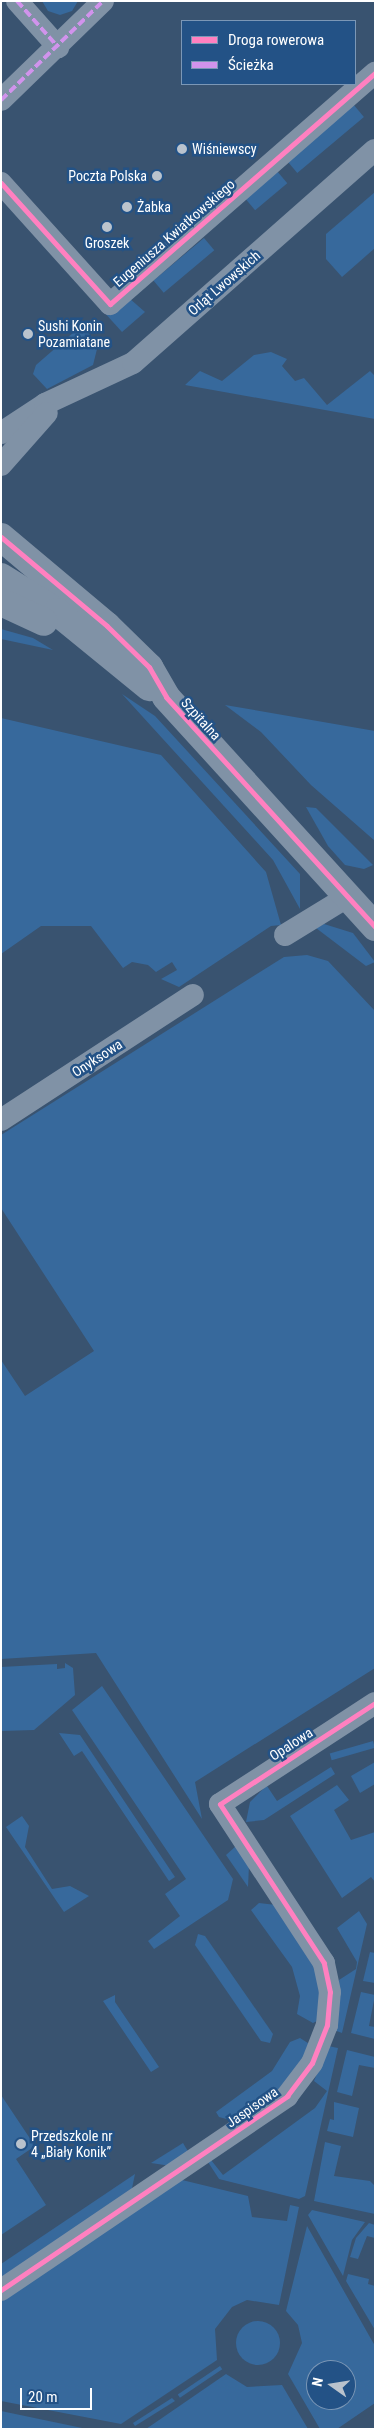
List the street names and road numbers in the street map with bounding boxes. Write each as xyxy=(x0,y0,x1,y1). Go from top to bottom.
street label: Eugeniusza Kwiatkowskiego xyxy=(110,176,238,290)
street label: Orląt Lwowskich xyxy=(184,247,264,319)
street label: Szpitalna xyxy=(178,694,224,744)
street label: Onyksowa xyxy=(69,1036,125,1080)
street label: Opalowa xyxy=(266,1724,316,1764)
street label: Jaspisowa xyxy=(223,2083,281,2131)

